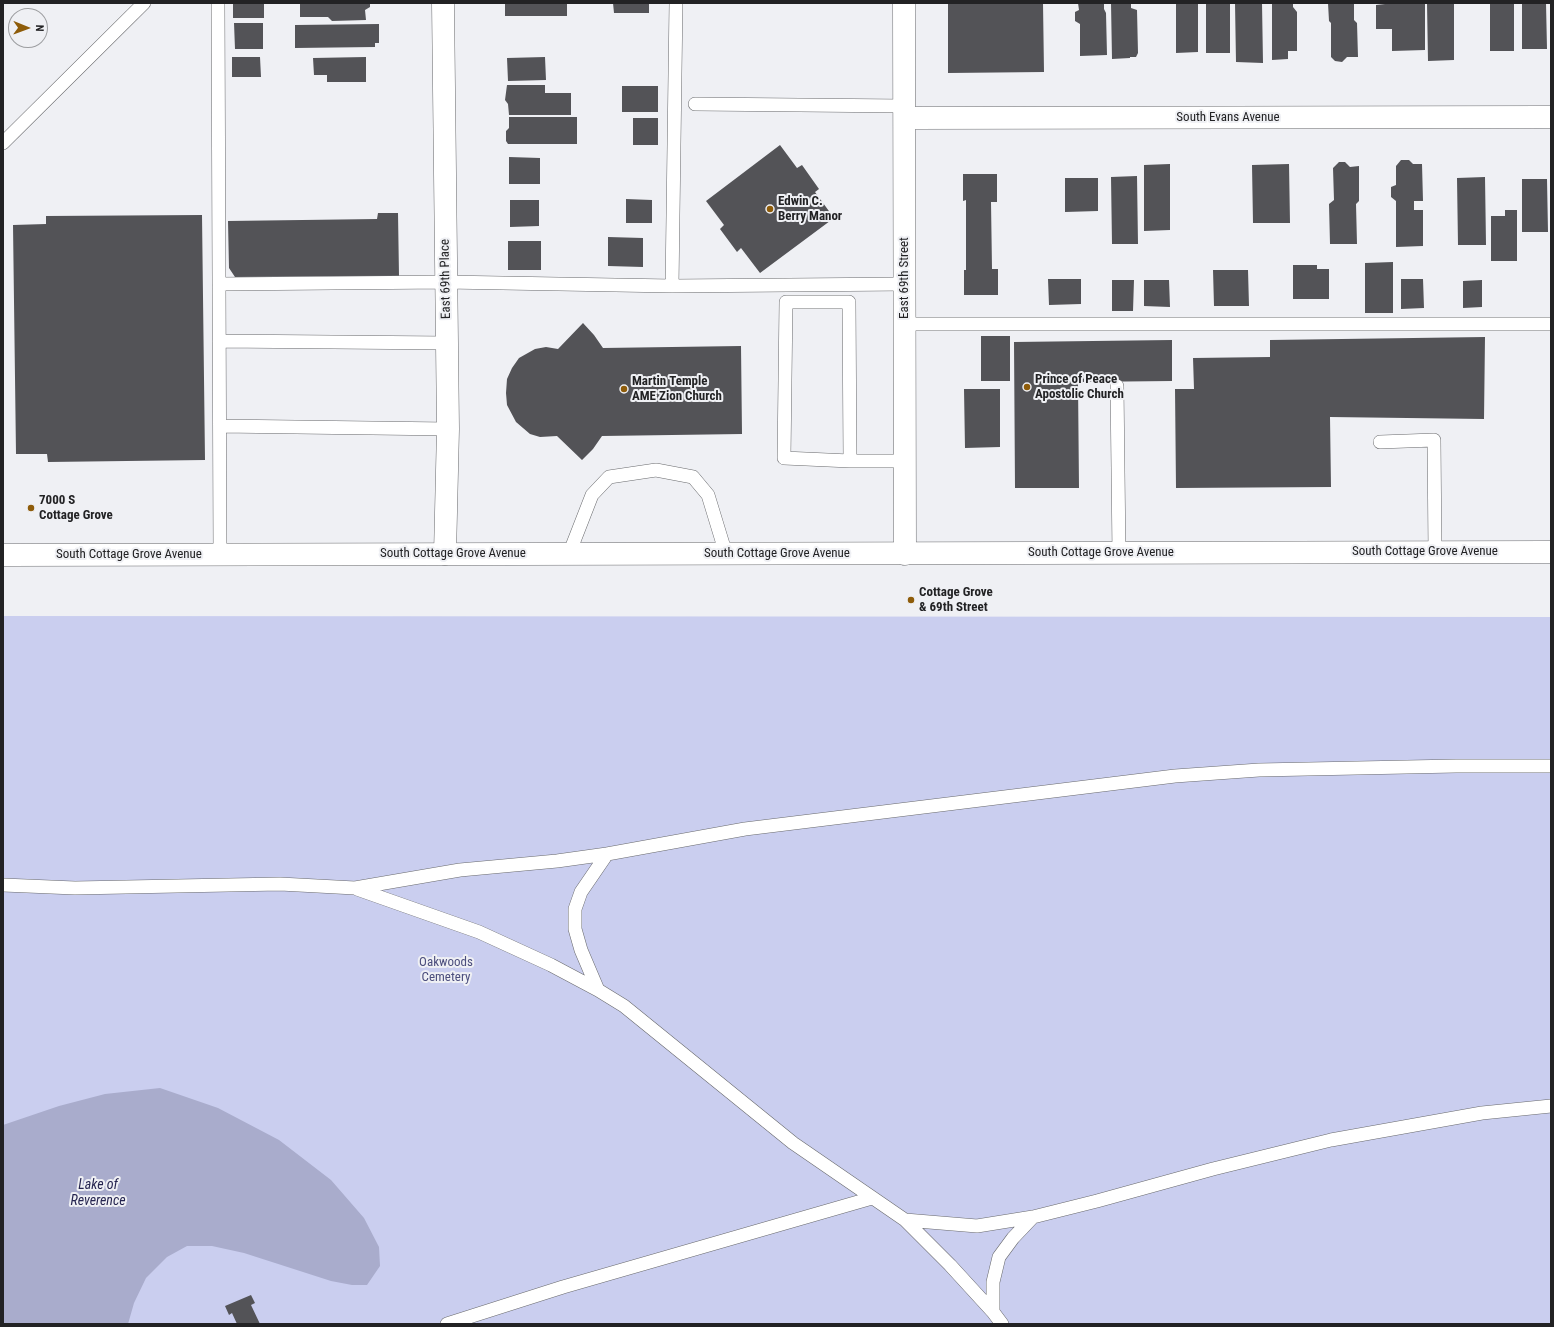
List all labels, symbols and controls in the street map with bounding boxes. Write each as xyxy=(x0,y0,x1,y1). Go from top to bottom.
north arrow xyxy=(8,8,48,48)
text: N xyxy=(33,25,46,32)
street label: South Evans Avenue xyxy=(1176,110,1280,126)
place label: Edwin C. Berry Manor xyxy=(778,194,842,225)
marker: Edwin C. Berry Manor xyxy=(765,204,775,214)
street label: East 69th Street xyxy=(897,237,913,319)
street label: East 69th Place xyxy=(438,239,454,319)
place label: Prince of Peace Apostolic Church xyxy=(1035,372,1124,403)
place label: Martin Temple AME Zion Church xyxy=(632,374,722,405)
marker: Prince of Peace Apostolic Church xyxy=(1022,382,1032,392)
marker: Martin Temple AME Zion Church xyxy=(619,384,629,394)
place label: 7000 S Cottage Grove xyxy=(39,493,113,524)
marker: 7000 S Cottage Grove xyxy=(26,503,36,513)
street label: South Cottage Grove Avenue xyxy=(1352,544,1498,560)
street label: South Cottage Grove Avenue xyxy=(1028,545,1174,561)
street label: South Cottage Grove Avenue xyxy=(380,546,526,562)
street label: South Cottage Grove Avenue xyxy=(704,546,850,562)
street label: South Cottage Grove Avenue xyxy=(56,547,202,563)
place label: Cottage Grove & 69th Street xyxy=(919,585,993,616)
marker: Cottage Grove & 69th Street xyxy=(906,595,916,605)
park label: Oakwoods Cemetery xyxy=(419,955,473,986)
water label: Lake of Reverence xyxy=(70,1177,126,1210)

